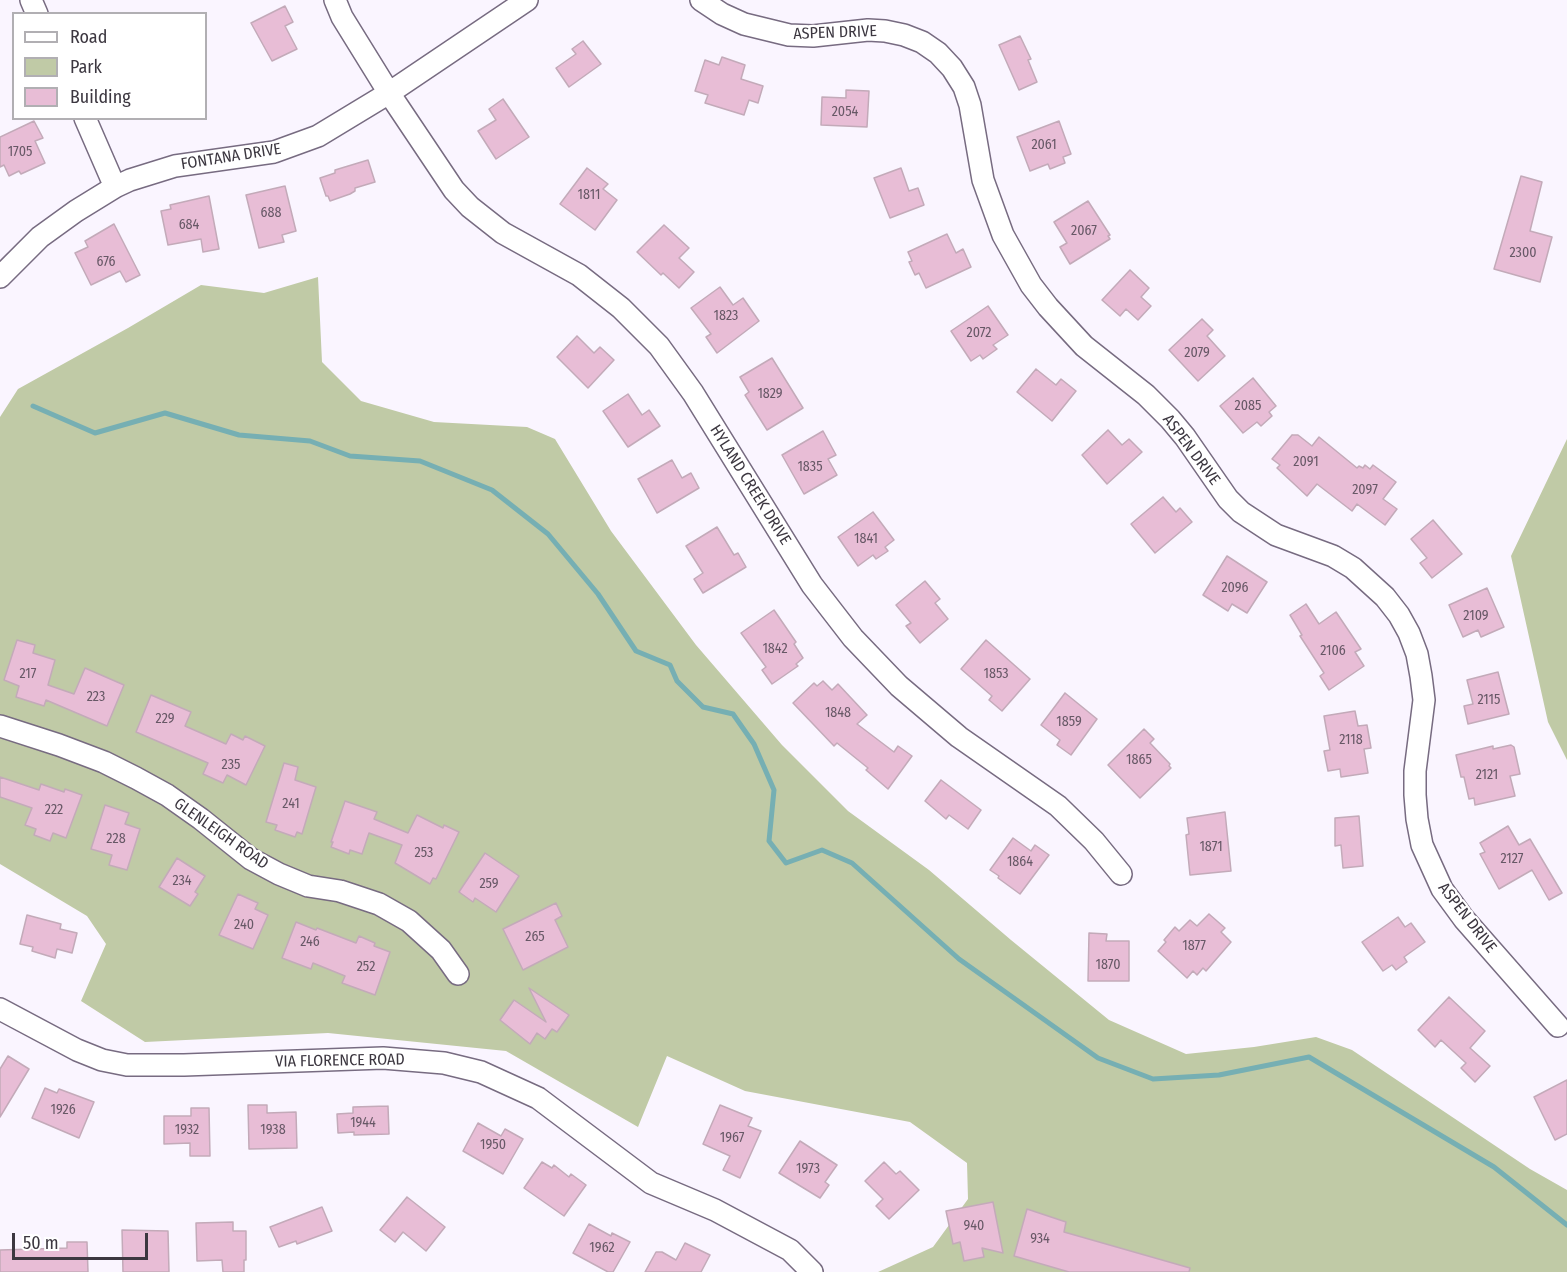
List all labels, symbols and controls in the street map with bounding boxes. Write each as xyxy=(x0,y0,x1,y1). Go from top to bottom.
legend xyxy=(12,12,207,120)
street label: ASPEN DRIVE xyxy=(793,22,877,44)
text: Road xyxy=(70,26,107,48)
text: Park xyxy=(70,56,102,78)
text: Building xyxy=(70,86,131,108)
house number: 2054 xyxy=(832,104,858,120)
house number: 2061 xyxy=(1031,137,1057,153)
street label: FONTANA DRIVE xyxy=(179,140,283,174)
house number: 1705 xyxy=(8,144,32,160)
house number: 1811 xyxy=(578,187,600,203)
house number: 688 xyxy=(261,205,281,221)
house number: 684 xyxy=(179,217,199,233)
house number: 2067 xyxy=(1071,223,1097,239)
house number: 2300 xyxy=(1509,245,1537,261)
house number: 676 xyxy=(97,254,115,270)
house number: 1823 xyxy=(714,308,738,324)
house number: 2072 xyxy=(967,325,991,341)
house number: 2079 xyxy=(1184,345,1210,361)
house number: 1829 xyxy=(757,386,783,402)
house number: 2085 xyxy=(1235,398,1261,414)
street label: ASPEN DRIVE xyxy=(1158,411,1224,489)
street label: HYLAND CREEK DRIVE xyxy=(705,421,795,549)
house number: 2091 xyxy=(1293,454,1319,470)
house number: 1835 xyxy=(797,459,823,475)
house number: 2097 xyxy=(1352,482,1378,498)
house number: 1841 xyxy=(854,531,878,547)
house number: 2096 xyxy=(1221,580,1249,596)
house number: 2109 xyxy=(1463,608,1489,624)
house number: 1842 xyxy=(762,641,788,657)
house number: 2106 xyxy=(1320,643,1346,659)
house number: 217 xyxy=(20,666,36,682)
house number: 1853 xyxy=(983,666,1009,682)
house number: 223 xyxy=(87,689,105,705)
house number: 2115 xyxy=(1477,692,1501,708)
house number: 1848 xyxy=(825,705,851,721)
house number: 229 xyxy=(155,711,175,727)
house number: 1859 xyxy=(1056,714,1082,730)
house number: 2118 xyxy=(1339,732,1363,748)
house number: 1865 xyxy=(1126,752,1152,768)
house number: 235 xyxy=(222,757,240,773)
house number: 2121 xyxy=(1476,767,1498,783)
street label: GLENLEIGH ROAD xyxy=(170,794,272,874)
house number: 241 xyxy=(282,796,300,812)
house number: 222 xyxy=(45,802,63,818)
house number: 228 xyxy=(106,831,126,847)
house number: 1871 xyxy=(1199,839,1223,855)
house number: 253 xyxy=(415,845,433,861)
house number: 2127 xyxy=(1500,851,1524,867)
house number: 1864 xyxy=(1007,854,1033,870)
house number: 234 xyxy=(172,873,192,889)
house number: 259 xyxy=(479,876,499,892)
street label: ASPEN DRIVE xyxy=(1434,879,1500,957)
house number: 240 xyxy=(234,917,254,933)
house number: 265 xyxy=(525,929,545,945)
house number: 246 xyxy=(300,934,320,950)
house number: 1877 xyxy=(1182,938,1206,954)
house number: 1870 xyxy=(1095,957,1121,973)
house number: 252 xyxy=(357,959,375,975)
street label: VIA FLORENCE ROAD xyxy=(275,1050,405,1072)
house number: 1926 xyxy=(50,1102,76,1118)
house number: 1944 xyxy=(350,1115,376,1131)
house number: 1932 xyxy=(175,1122,199,1138)
house number: 1938 xyxy=(260,1122,286,1138)
house number: 1967 xyxy=(720,1130,744,1146)
house number: 1950 xyxy=(480,1137,506,1153)
house number: 1973 xyxy=(796,1161,820,1177)
house number: 940 xyxy=(964,1218,984,1234)
scale bar xyxy=(15,1221,152,1259)
house number: 934 xyxy=(1030,1231,1050,1247)
text: 50 m xyxy=(23,1232,59,1254)
house number: 1962 xyxy=(589,1240,615,1256)

